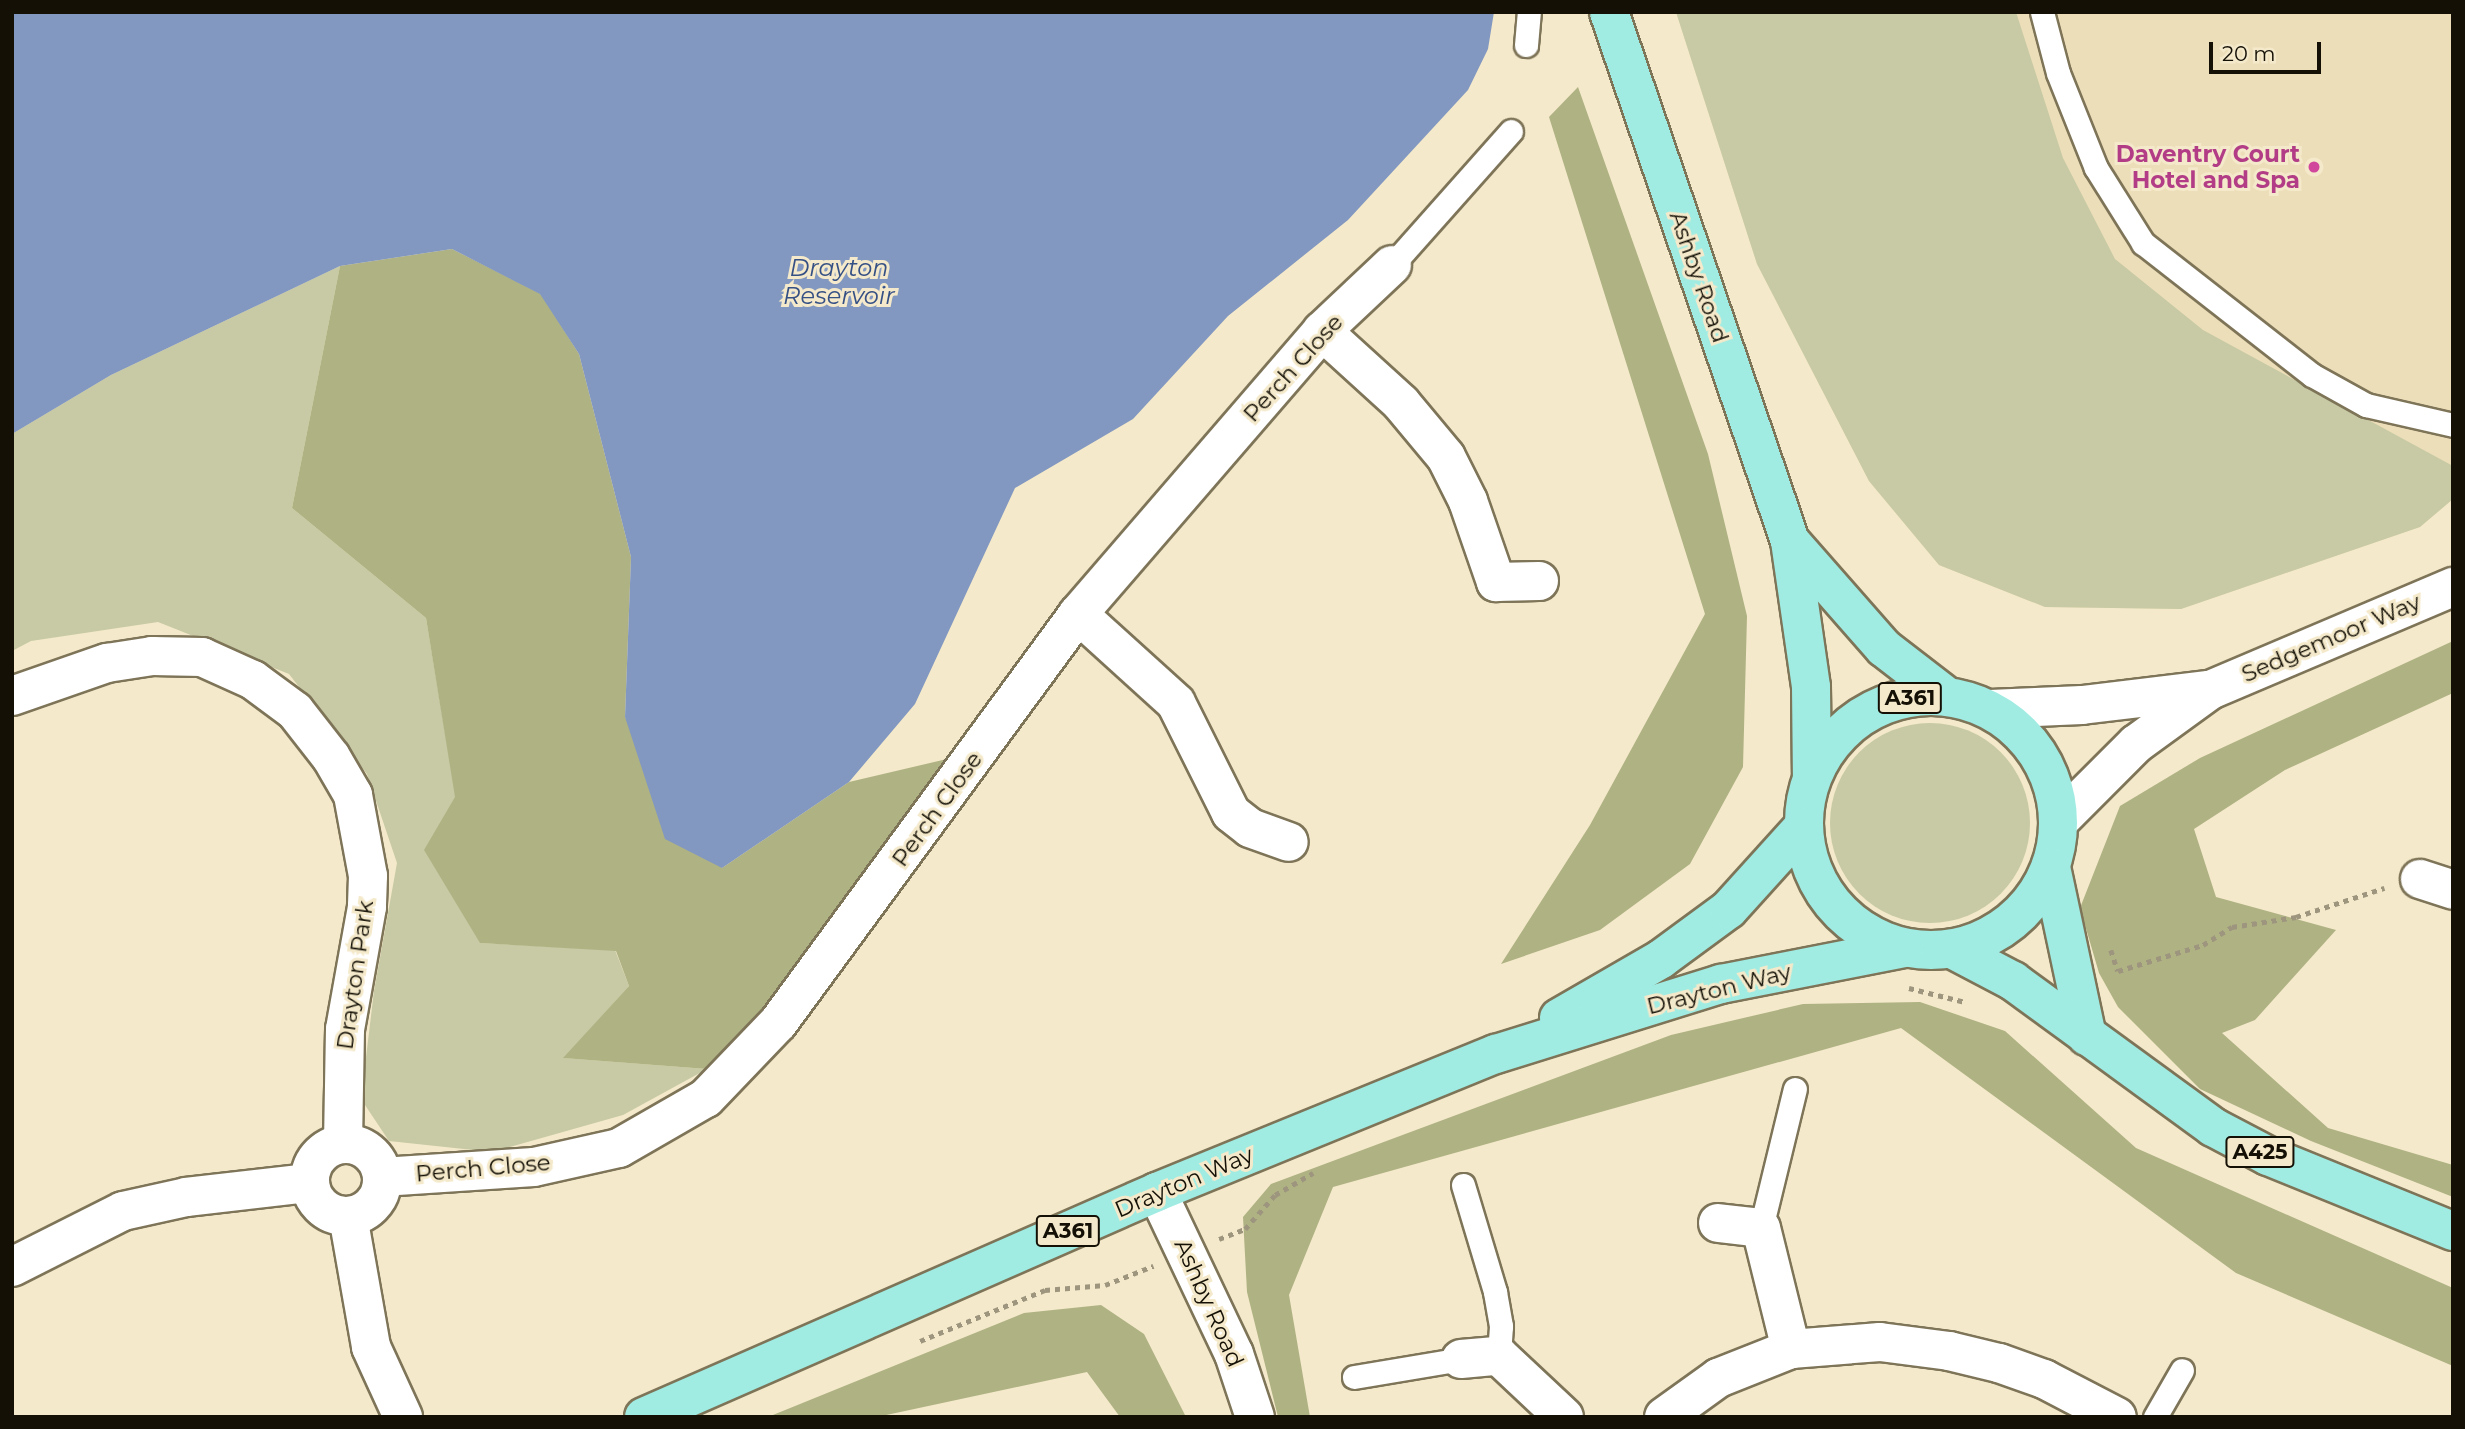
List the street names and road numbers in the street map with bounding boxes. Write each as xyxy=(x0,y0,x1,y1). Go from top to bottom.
street label: Ashby Road xyxy=(1664,208,1734,346)
street label: Perch Close xyxy=(1237,308,1349,428)
street label: Sedgemoor Way xyxy=(2237,588,2425,688)
road number: A361 xyxy=(1877,680,1943,716)
street label: Perch Close xyxy=(886,746,988,872)
street label: Drayton Park xyxy=(331,899,379,1051)
street label: Drayton Way xyxy=(1644,958,1794,1020)
road number: A425 xyxy=(2225,1134,2295,1170)
street label: Drayton Way xyxy=(1111,1140,1257,1224)
street label: Perch Close xyxy=(414,1148,552,1188)
road number: A361 xyxy=(1035,1214,1101,1248)
street label: Ashby Road xyxy=(1169,1235,1249,1371)

